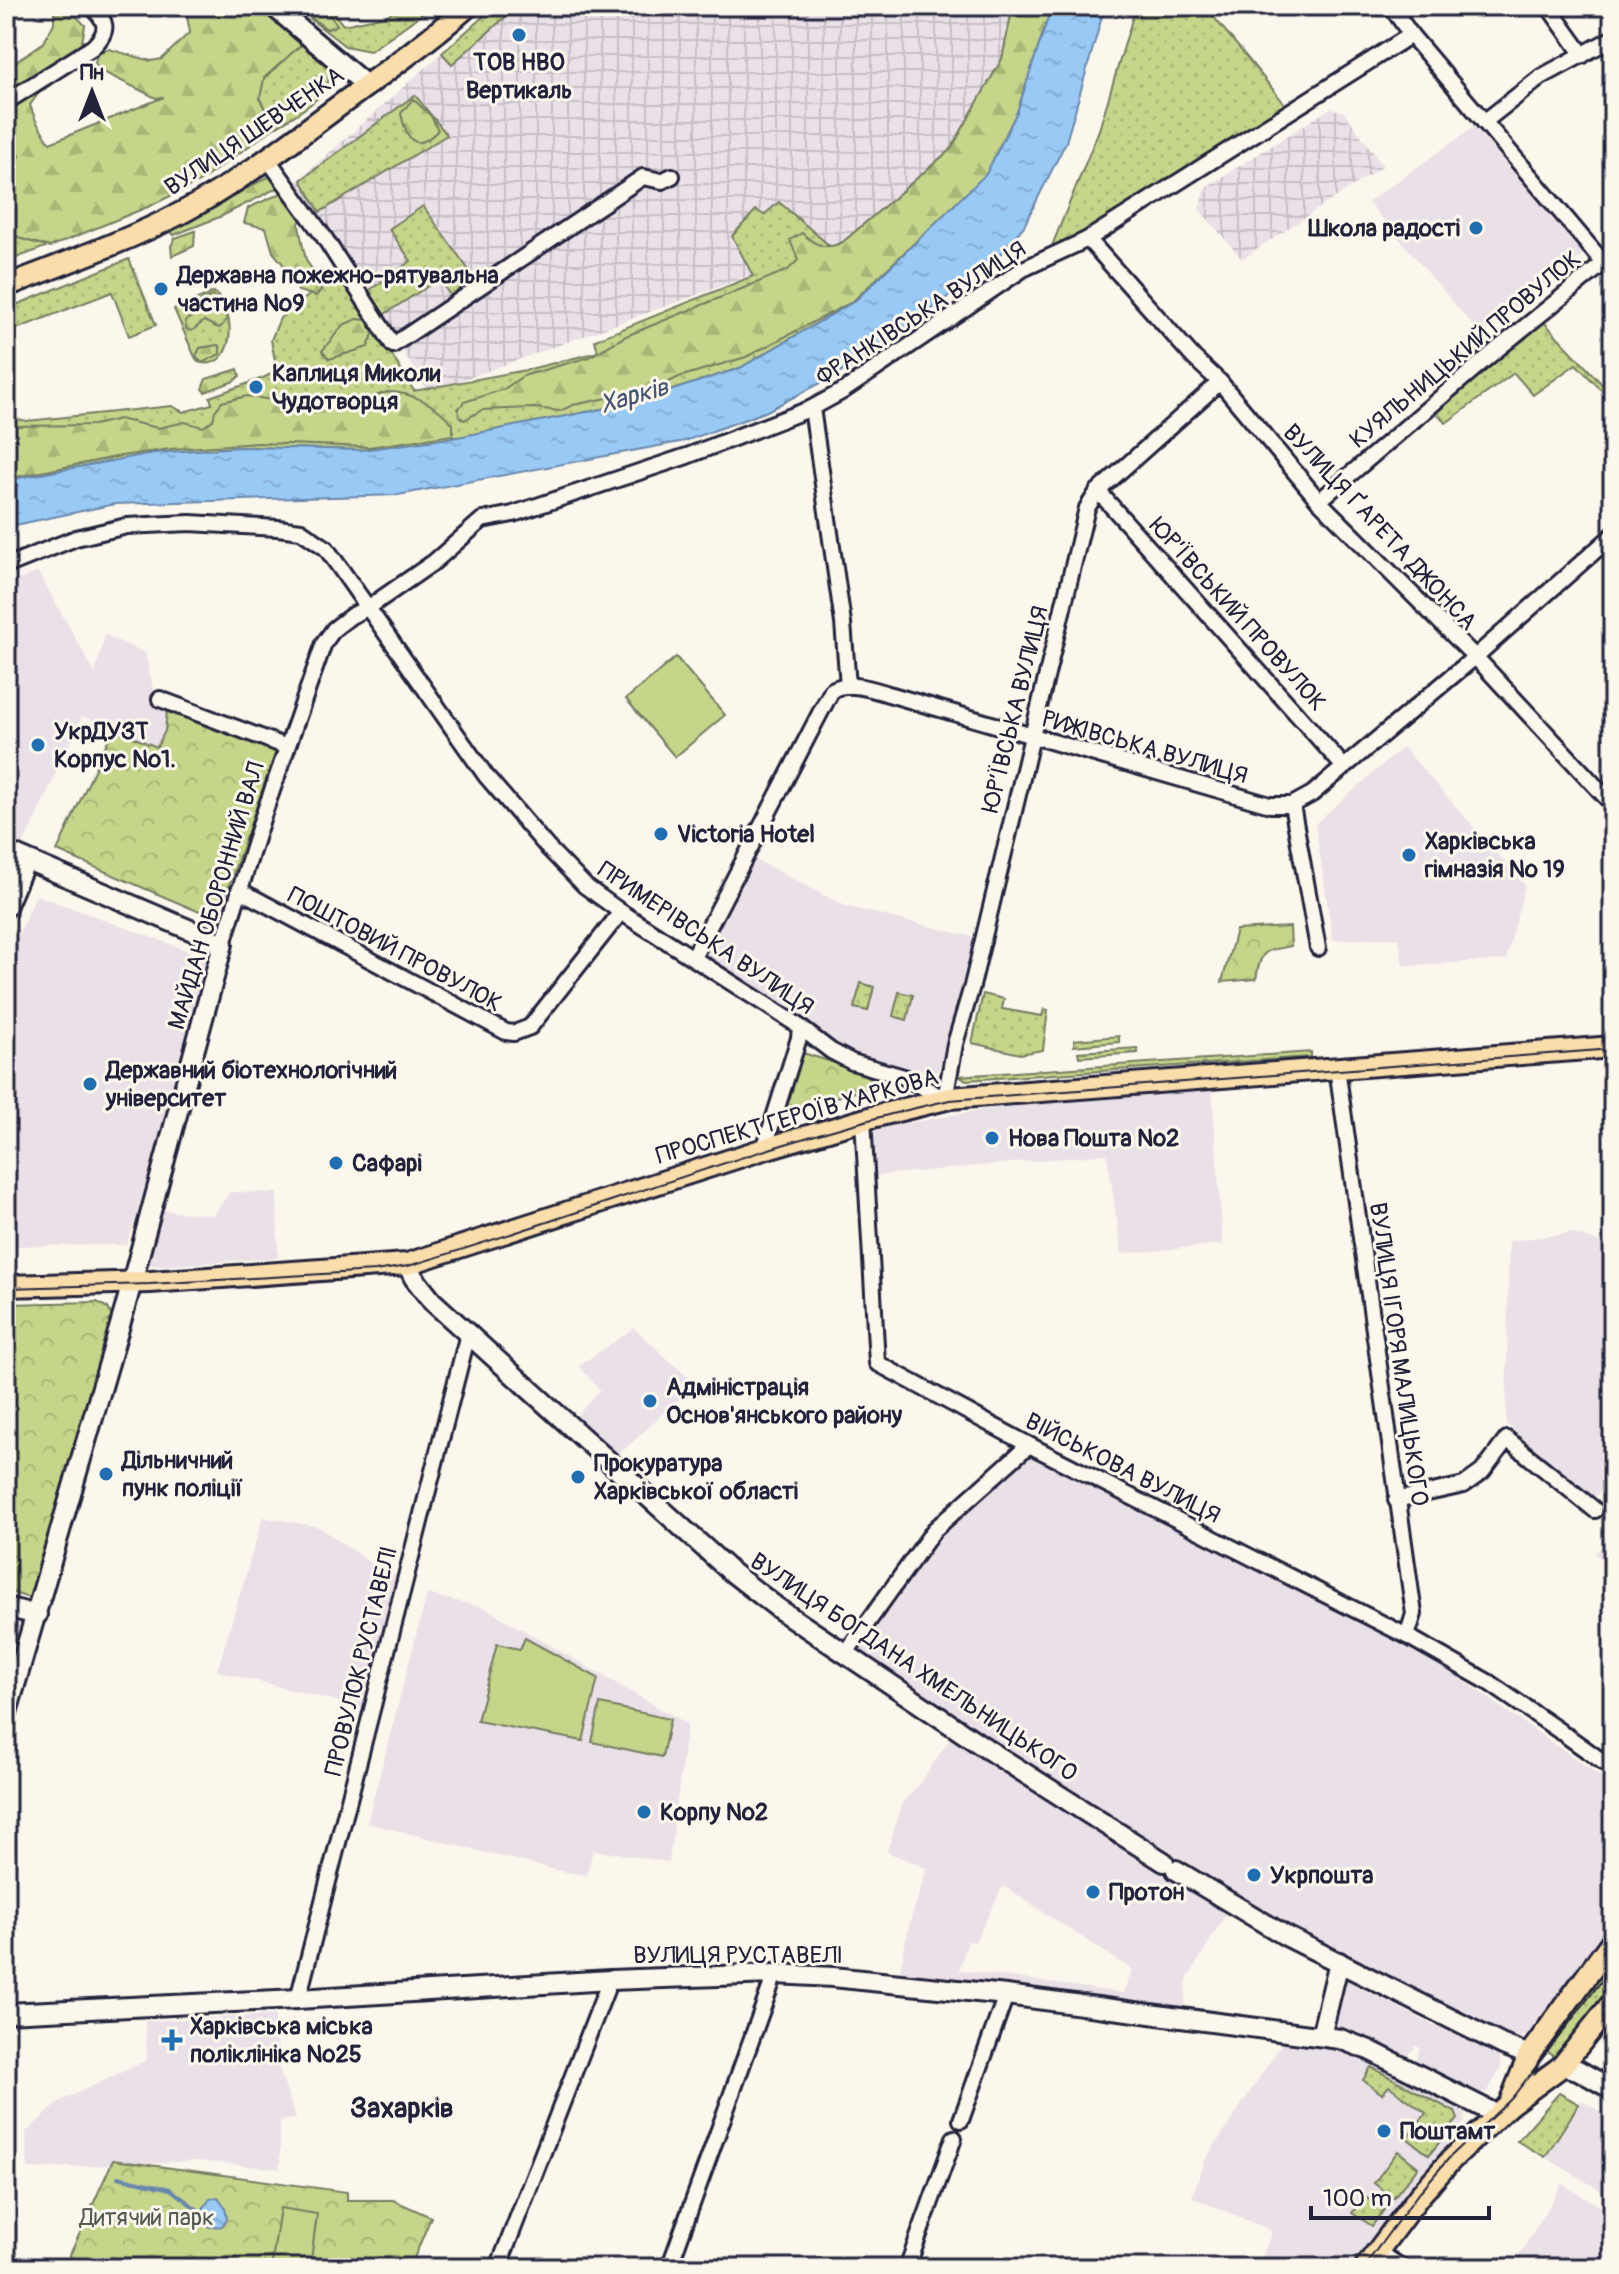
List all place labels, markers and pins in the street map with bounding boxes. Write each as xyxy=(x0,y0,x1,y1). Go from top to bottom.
marker: ТОВ НВО Вертикаль xyxy=(510,26,528,44)
place label: ТОВ НВО Вертикаль xyxy=(466,48,572,105)
place label: Школа радості xyxy=(1307,214,1460,243)
marker: Школа радості xyxy=(1467,219,1485,237)
place label: Державна пожежно-рятувальна частина №9 xyxy=(175,261,499,318)
marker: Державна пожежно-рятувальна частина №9 xyxy=(152,280,170,298)
place label: Каплиця Миколи Чудотворця xyxy=(272,359,441,416)
marker: Каплиця Миколи Чудотворця xyxy=(247,378,265,396)
place label: УкрДУЗТ Корпус №1. xyxy=(54,717,176,774)
marker: УкрДУЗТ Корпус №1. xyxy=(29,736,47,754)
place label: Victoria Hotel xyxy=(677,820,815,849)
marker: Victoria Hotel xyxy=(652,825,670,843)
place label: Харківська гімназія № 19 xyxy=(1424,827,1565,884)
marker: Харківська гімназія № 19 xyxy=(1400,846,1418,864)
place label: Державний біотехнологічний університет xyxy=(104,1056,397,1113)
marker: Державний біотехнологічний університет xyxy=(81,1075,99,1093)
place label: Нова Пошта №2 xyxy=(1008,1124,1179,1153)
marker: Нова Пошта №2 xyxy=(983,1129,1001,1147)
place label: Сафарі xyxy=(352,1149,422,1178)
marker: Сафарі xyxy=(327,1154,345,1172)
place label: Адміністрація Основ'янського району xyxy=(666,1373,903,1430)
marker: Адміністрація Основ'янського району xyxy=(641,1392,659,1410)
place label: Дільничний пунк поліції xyxy=(120,1446,244,1503)
place label: Прокуратура Харківської області xyxy=(594,1449,798,1506)
marker: Дільничний пунк поліції xyxy=(97,1465,115,1483)
marker: Прокуратура Харківської області xyxy=(569,1468,587,1486)
place label: Корпу №2 xyxy=(660,1798,768,1827)
marker: Корпу №2 xyxy=(635,1803,653,1821)
place label: Укрпошта xyxy=(1270,1861,1373,1890)
marker: Укрпошта xyxy=(1245,1866,1263,1884)
place label: Протон xyxy=(1109,1878,1185,1907)
marker: Протон xyxy=(1084,1883,1102,1901)
place label: Харківська міська поліклініка №25 xyxy=(190,2012,373,2069)
marker: Харківська міська поліклініка №25 xyxy=(161,2029,183,2051)
place label: Поштамт xyxy=(1400,2117,1496,2146)
marker: Поштамт xyxy=(1375,2122,1393,2140)

